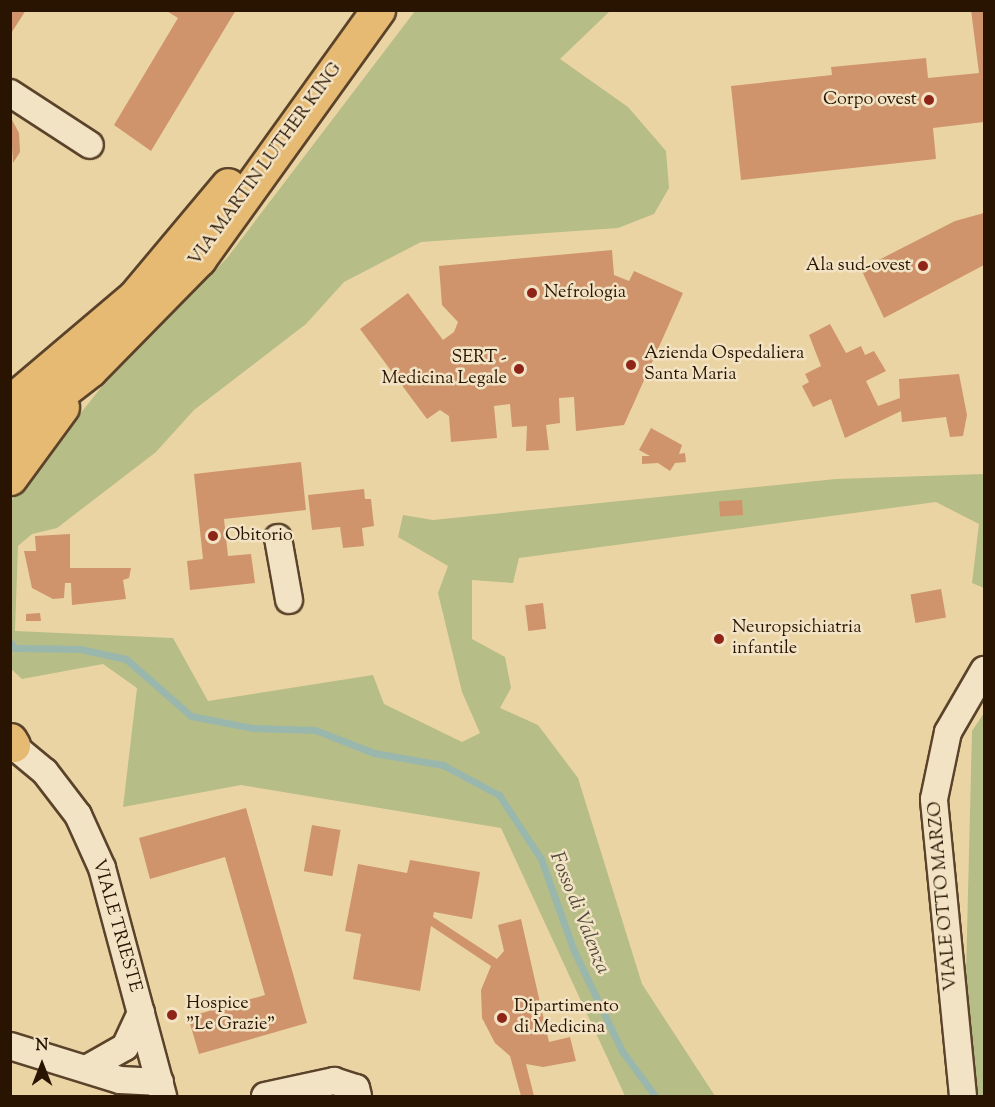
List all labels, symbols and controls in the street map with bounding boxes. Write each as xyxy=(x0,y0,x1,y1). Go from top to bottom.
street label: VIA MARTIN LUTHER KING xyxy=(185,59,347,271)
place label: Corpo ovest xyxy=(823,89,917,111)
marker: Corpo ovest xyxy=(922,93,936,107)
place label: Ala sud-ovest xyxy=(806,255,911,277)
marker: Ala sud-ovest xyxy=(916,259,930,273)
place label: Nefrologia xyxy=(544,282,626,304)
marker: Nefrologia xyxy=(525,286,539,300)
place label: Azienda Ospedaliera Santa Maria xyxy=(644,344,804,386)
place label: SERT - Medicina Legale xyxy=(382,348,507,391)
marker: Azienda Ospedaliera Santa Maria xyxy=(622,356,640,374)
marker: SERT - Medicina Legale xyxy=(512,362,526,376)
place label: Obitorio xyxy=(225,525,293,547)
marker: Obitorio xyxy=(206,529,220,543)
place label: Neuropsichiatria infantile xyxy=(732,618,862,660)
marker: Neuropsichiatria infantile xyxy=(710,630,728,648)
street label: VIALE OTTO MARZO xyxy=(925,800,963,992)
water label: Fosso di Valenza xyxy=(544,848,614,978)
street label: VIALE TRIESTE xyxy=(87,857,145,995)
place label: Hospice "Le Grazie" xyxy=(186,994,275,1036)
place label: Dipartimento di Medicina xyxy=(514,997,619,1040)
marker: Hospice "Le Grazie" xyxy=(163,1006,181,1024)
marker: Dipartimento di Medicina xyxy=(495,1011,509,1025)
north arrow xyxy=(12,1035,72,1095)
text: N xyxy=(36,1035,48,1058)

